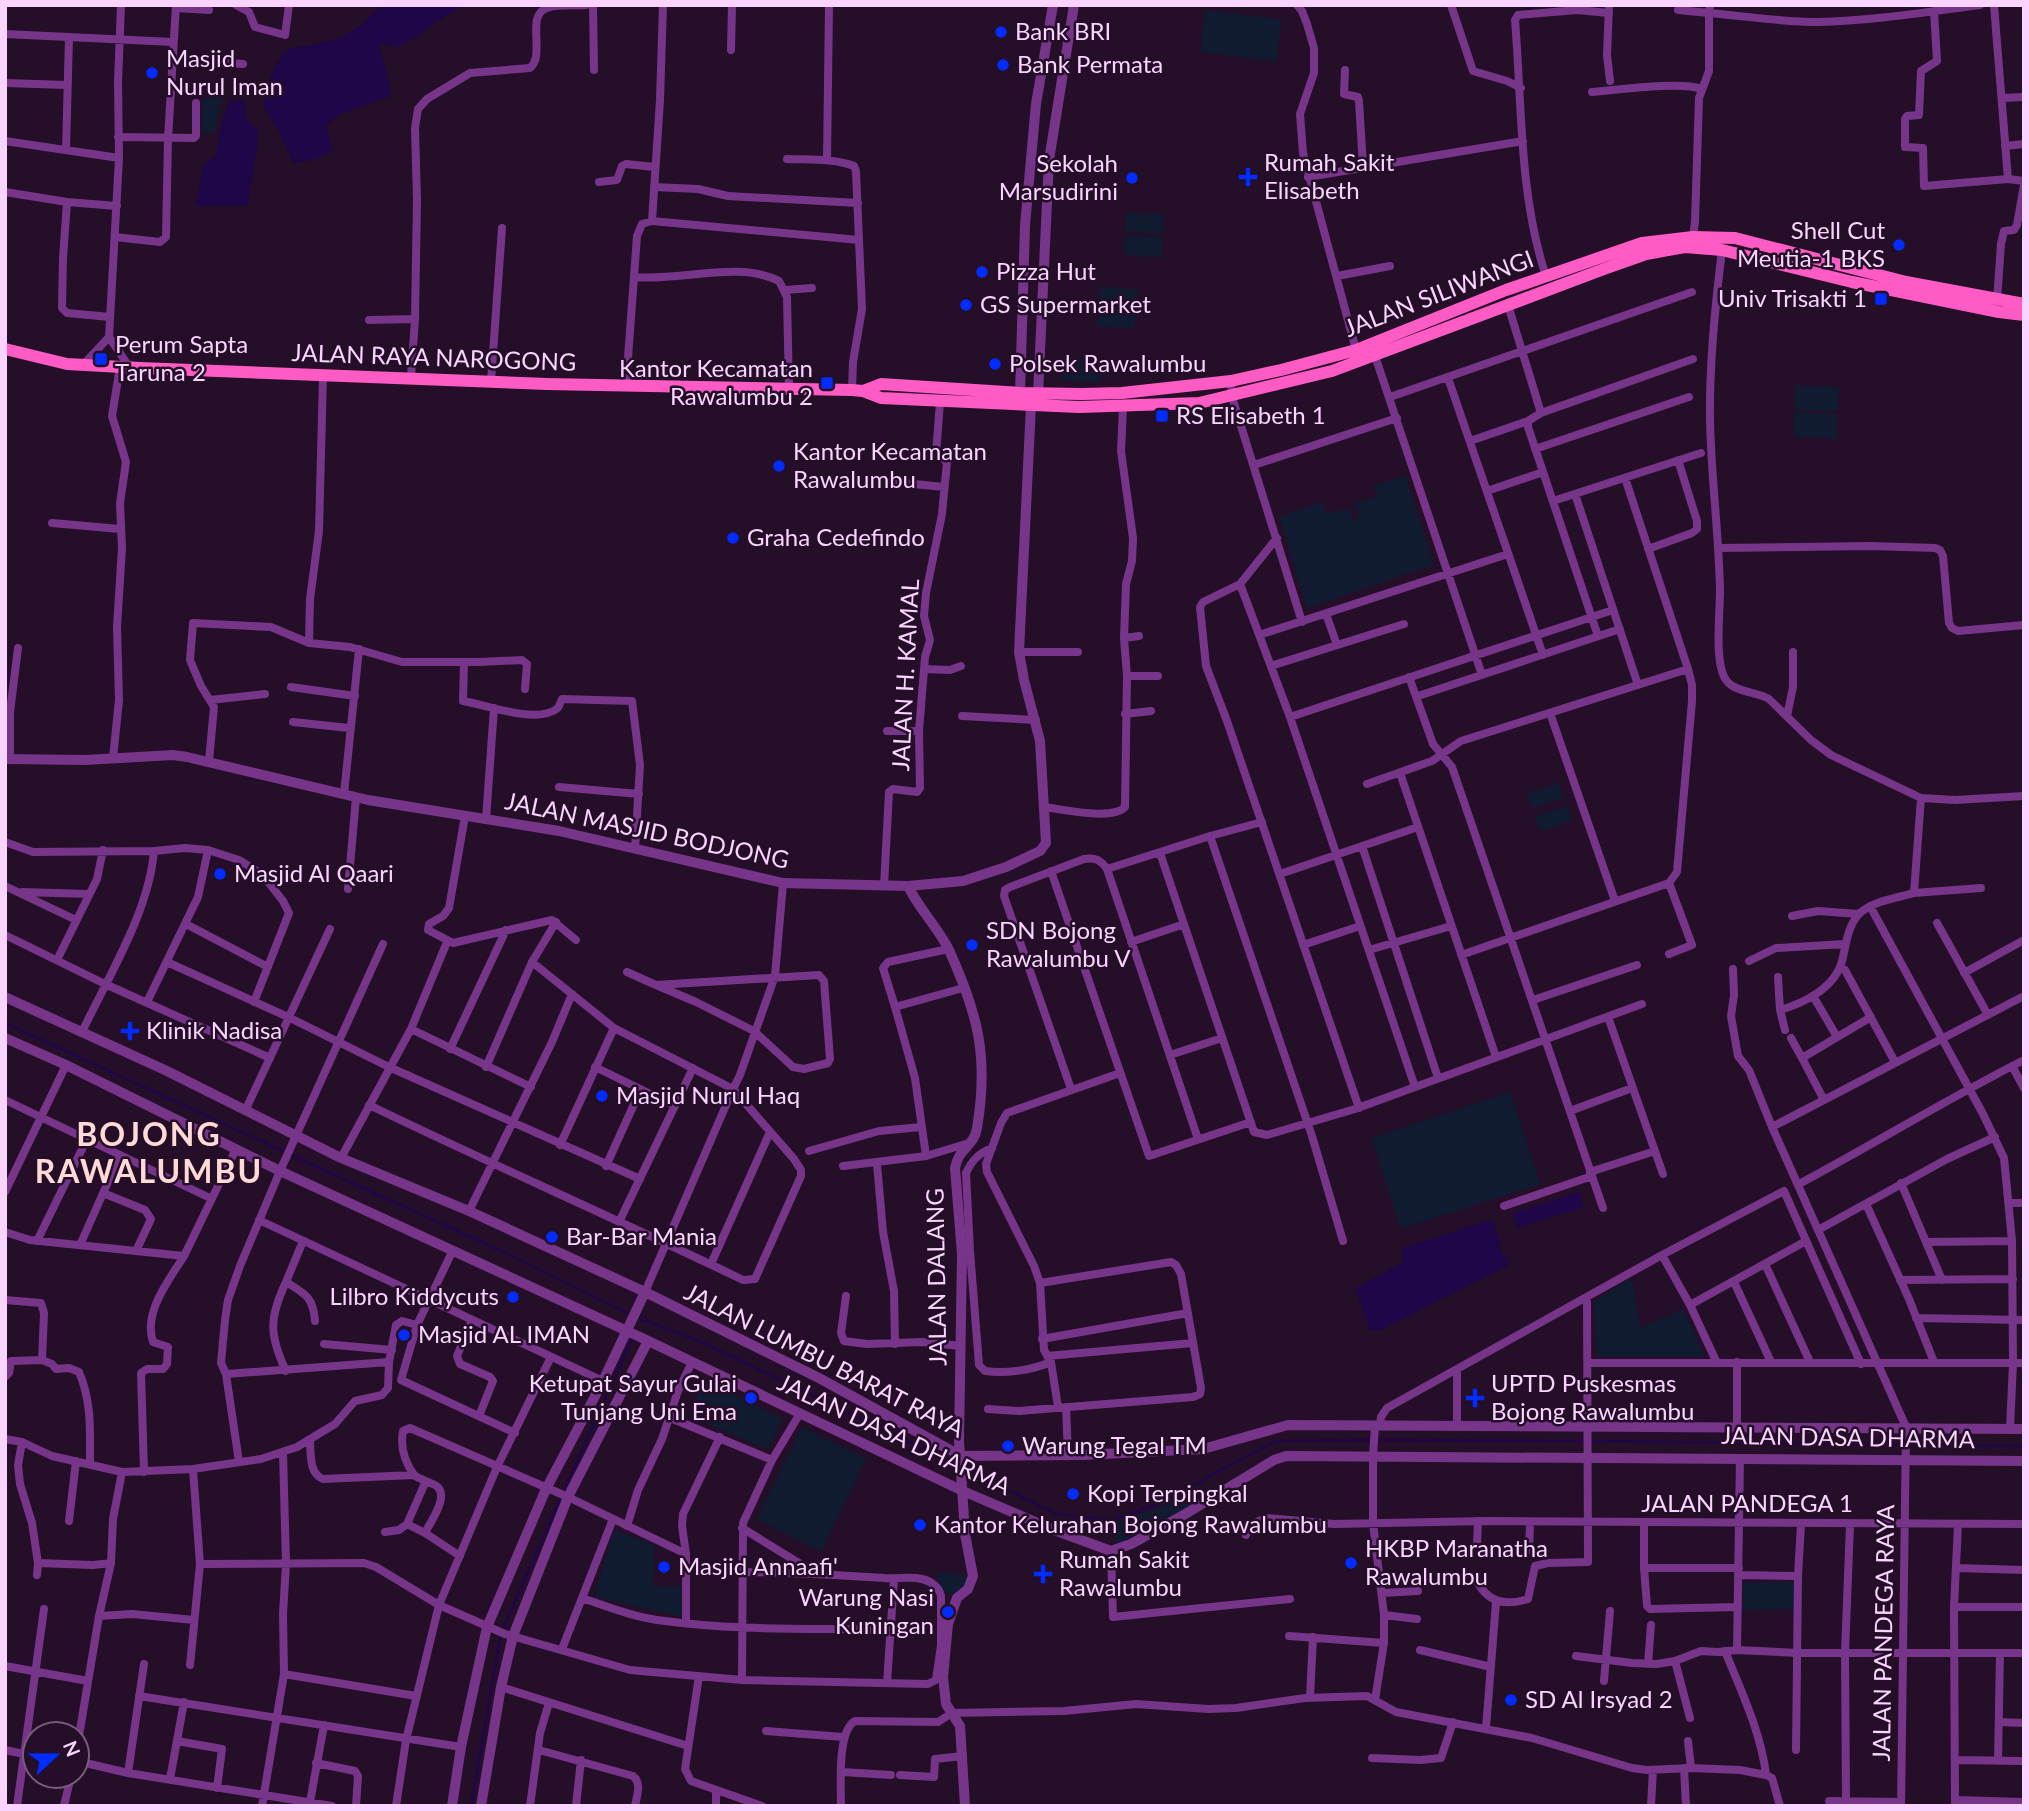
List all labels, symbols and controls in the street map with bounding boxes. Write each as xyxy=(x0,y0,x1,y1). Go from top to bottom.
place label: Bank BRI xyxy=(1015,16,1111,45)
marker: Bank BRI xyxy=(993,24,1009,40)
place label: Masjid Nurul Iman xyxy=(166,43,283,100)
place label: Bank Permata xyxy=(1017,49,1163,78)
marker: Bank Permata xyxy=(995,57,1011,73)
marker: Masjid Nurul Iman xyxy=(144,65,160,81)
place label: Rumah Sakit Elisabeth xyxy=(1264,147,1395,204)
place label: Sekolah Marsudirini xyxy=(999,148,1118,205)
marker: Rumah Sakit Elisabeth xyxy=(1238,167,1258,187)
marker: Sekolah Marsudirini xyxy=(1124,170,1140,186)
place label: Shell Cut Meutia-1 BKS xyxy=(1737,215,1885,272)
marker: Shell Cut Meutia-1 BKS xyxy=(1891,237,1907,253)
street label: JALAN SILIWANGI xyxy=(1340,243,1537,342)
place label: Pizza Hut xyxy=(996,256,1096,285)
marker: Pizza Hut xyxy=(974,264,990,280)
place label: Univ Trisakti 1 xyxy=(1718,283,1867,312)
place label: GS Supermarket xyxy=(980,289,1151,318)
marker: Univ Trisakti 1 xyxy=(1873,291,1889,307)
marker: GS Supermarket xyxy=(958,297,974,313)
place label: Perum Sapta Taruna 2 xyxy=(115,329,248,386)
street label: JALAN RAYA NAROGONG xyxy=(291,337,577,376)
place label: Polsek Rawalumbu xyxy=(1009,348,1206,377)
marker: Perum Sapta Taruna 2 xyxy=(93,351,109,367)
place label: Kantor Kecamatan Rawalumbu 2 xyxy=(619,353,813,410)
marker: Polsek Rawalumbu xyxy=(987,356,1003,372)
marker: Kantor Kecamatan Rawalumbu 2 xyxy=(819,375,835,391)
place label: RS Elisabeth 1 xyxy=(1176,400,1326,429)
marker: RS Elisabeth 1 xyxy=(1154,408,1170,424)
place label: Kantor Kecamatan Rawalumbu xyxy=(793,436,987,493)
marker: Kantor Kecamatan Rawalumbu xyxy=(771,458,787,474)
place label: Graha Cedefindo xyxy=(747,522,925,551)
marker: Graha Cedefindo xyxy=(725,530,741,546)
street label: JALAN H. KAMAL xyxy=(885,578,924,772)
street label: JALAN MASJID BODJONG xyxy=(503,785,792,874)
place label: Masjid Al Qaari xyxy=(234,858,394,887)
marker: Masjid Al Qaari xyxy=(212,866,228,882)
place label: SDN Bojong Rawalumbu V xyxy=(986,915,1131,972)
marker: SDN Bojong Rawalumbu V xyxy=(964,937,980,953)
place label: Klinik Nadisa xyxy=(146,1015,282,1044)
marker: Klinik Nadisa xyxy=(120,1021,140,1041)
place label: Masjid Nurul Haq xyxy=(616,1080,800,1109)
marker: Masjid Nurul Haq xyxy=(594,1088,610,1104)
district label: BOJONG RAWALUMBU xyxy=(35,1114,263,1190)
street label: JALAN DALANG xyxy=(919,1188,952,1366)
place label: Bar-Bar Mania xyxy=(566,1221,717,1250)
marker: Bar-Bar Mania xyxy=(544,1229,560,1245)
street label: JALAN LUMBU BARAT RAYA xyxy=(680,1276,970,1443)
place label: Lilbro Kiddycuts xyxy=(329,1281,499,1310)
marker: Lilbro Kiddycuts xyxy=(505,1289,521,1305)
place label: Masjid AL IMAN xyxy=(418,1319,590,1348)
marker: Masjid AL IMAN xyxy=(396,1327,412,1343)
street label: JALAN DASA DHARMA xyxy=(773,1367,1017,1501)
place label: Ketupat Sayur Gulai Tunjang Uni Ema xyxy=(529,1368,737,1425)
place label: UPTD Puskesmas Bojong Rawalumbu xyxy=(1491,1368,1694,1425)
marker: UPTD Puskesmas Bojong Rawalumbu xyxy=(1465,1388,1485,1408)
marker: Ketupat Sayur Gulai Tunjang Uni Ema xyxy=(743,1390,759,1406)
street label: JALAN DASA DHARMA xyxy=(1721,1420,1976,1453)
place label: Warung Tegal TM xyxy=(1022,1430,1207,1459)
marker: Warung Tegal TM xyxy=(1000,1438,1016,1454)
place label: Kopi Terpingkal xyxy=(1087,1478,1248,1507)
marker: Kopi Terpingkal xyxy=(1065,1486,1081,1502)
street label: JALAN PANDEGA 1 xyxy=(1641,1488,1853,1517)
street label: JALAN PANDEGA RAYA xyxy=(1866,1504,1899,1762)
place label: Kantor Kelurahan Bojong Rawalumbu xyxy=(934,1509,1327,1538)
marker: Kantor Kelurahan Bojong Rawalumbu xyxy=(912,1517,928,1533)
place label: HKBP Maranatha Rawalumbu xyxy=(1365,1533,1548,1590)
place label: Rumah Sakit Rawalumbu xyxy=(1059,1544,1190,1601)
place label: Masjid Annaafi' xyxy=(678,1551,838,1580)
marker: HKBP Maranatha Rawalumbu xyxy=(1343,1555,1359,1571)
marker: Masjid Annaafi' xyxy=(656,1559,672,1575)
marker: Rumah Sakit Rawalumbu xyxy=(1033,1564,1053,1584)
place label: Warung Nasi Kuningan xyxy=(798,1582,934,1639)
marker: Warung Nasi Kuningan xyxy=(940,1604,956,1620)
place label: SD Al Irsyad 2 xyxy=(1525,1684,1673,1713)
marker: SD Al Irsyad 2 xyxy=(1503,1692,1519,1708)
north arrow xyxy=(21,1720,91,1790)
text: N xyxy=(59,1737,86,1760)

